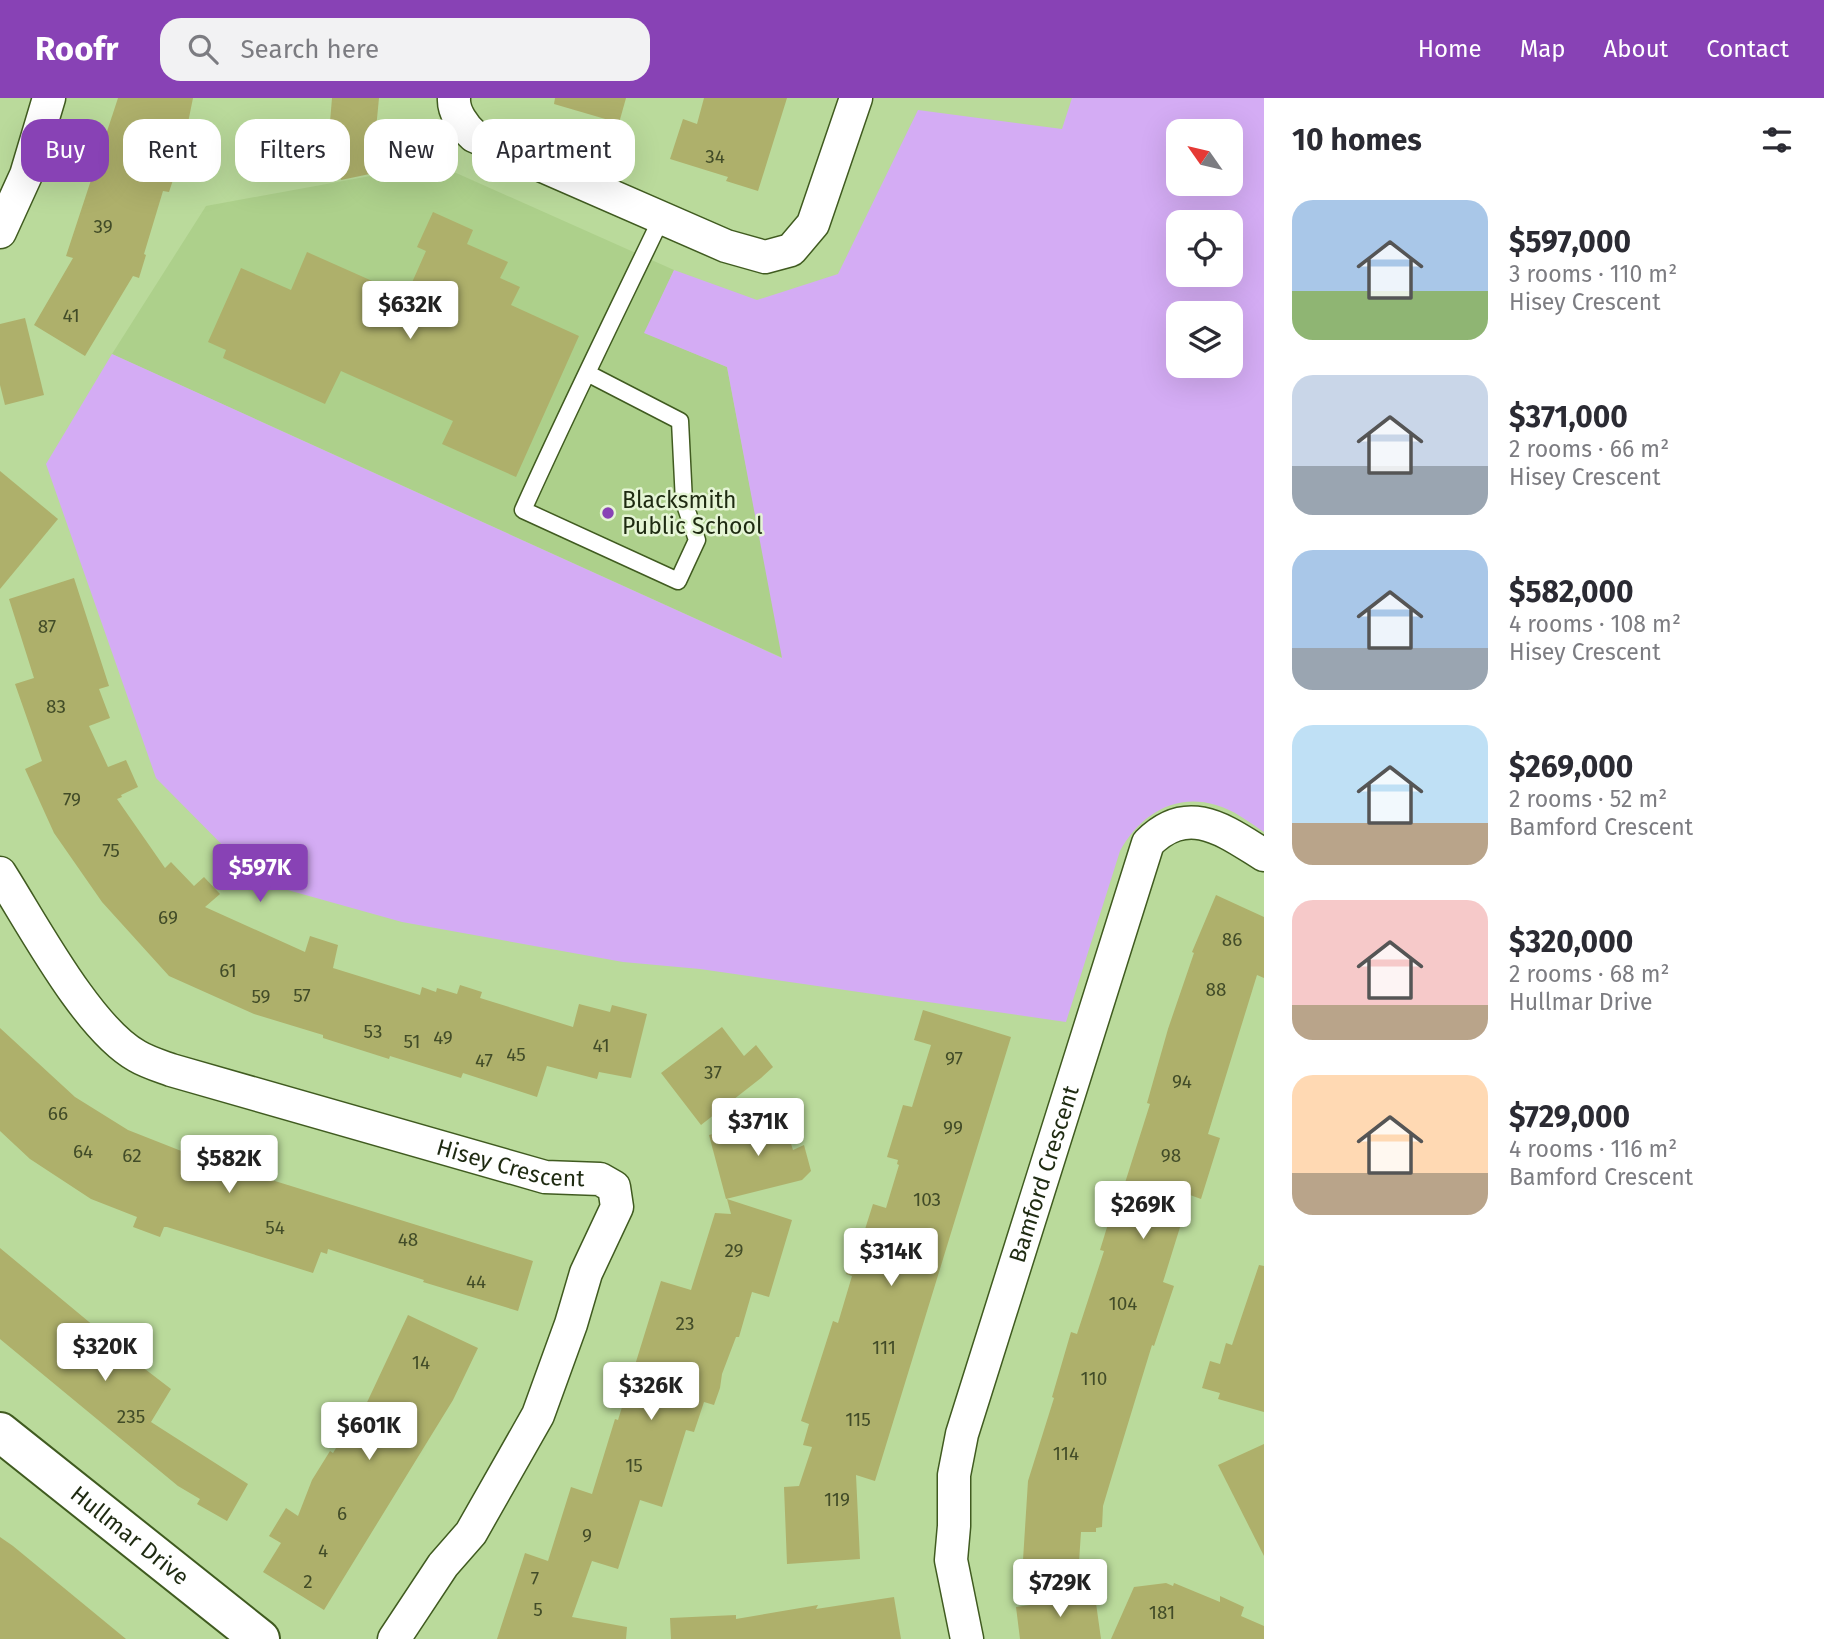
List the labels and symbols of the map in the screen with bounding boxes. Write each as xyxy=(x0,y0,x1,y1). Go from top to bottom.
north arrow xyxy=(1166,119,1242,196)
house number: 34 xyxy=(705,145,725,168)
house number: 39 xyxy=(93,215,113,238)
pin: $632K xyxy=(361,282,459,341)
house number: 41 xyxy=(62,304,80,327)
place label: Blacksmith Public School xyxy=(622,486,763,540)
marker: Blacksmith Public School xyxy=(600,505,616,521)
house number: 87 xyxy=(38,615,56,638)
house number: 83 xyxy=(46,695,66,718)
house number: 79 xyxy=(63,788,81,811)
house number: 75 xyxy=(102,839,120,862)
pin: $597K xyxy=(211,844,309,904)
house number: 69 xyxy=(158,906,178,929)
house number: 86 xyxy=(1222,928,1242,951)
house number: 61 xyxy=(219,959,237,982)
house number: 88 xyxy=(1206,978,1226,1001)
house number: 57 xyxy=(293,984,311,1007)
house number: 59 xyxy=(251,985,271,1008)
house number: 53 xyxy=(364,1020,382,1043)
house number: 49 xyxy=(433,1026,453,1049)
house number: 51 xyxy=(404,1030,420,1053)
house number: 41 xyxy=(592,1034,610,1057)
house number: 45 xyxy=(506,1043,526,1066)
house number: 97 xyxy=(945,1047,963,1070)
house number: 47 xyxy=(475,1049,493,1072)
house number: 37 xyxy=(704,1061,722,1084)
house number: 94 xyxy=(1172,1070,1192,1093)
street label: Bamford Crescent xyxy=(1003,1081,1085,1266)
pin: $371K xyxy=(709,1098,807,1158)
house number: 66 xyxy=(48,1102,68,1125)
house number: 99 xyxy=(943,1116,963,1139)
street label: Hisey Crescent xyxy=(433,1133,586,1192)
pin: $582K xyxy=(180,1136,278,1195)
house number: 64 xyxy=(73,1140,93,1163)
house number: 62 xyxy=(122,1144,142,1167)
house number: 98 xyxy=(1161,1144,1181,1167)
pin: $269K xyxy=(1094,1182,1192,1241)
house number: 103 xyxy=(913,1188,941,1211)
house number: 54 xyxy=(265,1216,285,1239)
house number: 48 xyxy=(398,1228,418,1251)
pin: $314K xyxy=(842,1228,940,1288)
house number: 29 xyxy=(724,1239,744,1262)
house number: 44 xyxy=(466,1270,486,1293)
house number: 104 xyxy=(1109,1292,1137,1315)
house number: 23 xyxy=(676,1312,694,1335)
pin: $320K xyxy=(56,1324,154,1383)
house number: 111 xyxy=(872,1336,896,1359)
house number: 14 xyxy=(412,1351,430,1374)
pin: $326K xyxy=(602,1362,700,1422)
house number: 110 xyxy=(1081,1367,1107,1390)
pin: $601K xyxy=(320,1402,418,1462)
house number: 235 xyxy=(117,1405,145,1428)
house number: 115 xyxy=(845,1408,871,1431)
house number: 114 xyxy=(1053,1442,1079,1465)
house number: 15 xyxy=(625,1454,643,1477)
street label: Hullmar Drive xyxy=(65,1480,195,1591)
house number: 119 xyxy=(824,1488,850,1511)
house number: 6 xyxy=(337,1502,347,1525)
house number: 9 xyxy=(582,1524,592,1547)
house number: 4 xyxy=(318,1539,328,1562)
pin: $729K xyxy=(1011,1560,1109,1619)
house number: 7 xyxy=(531,1567,539,1590)
house number: 2 xyxy=(303,1570,313,1593)
house number: 5 xyxy=(533,1598,543,1621)
house number: 181 xyxy=(1149,1601,1175,1624)

